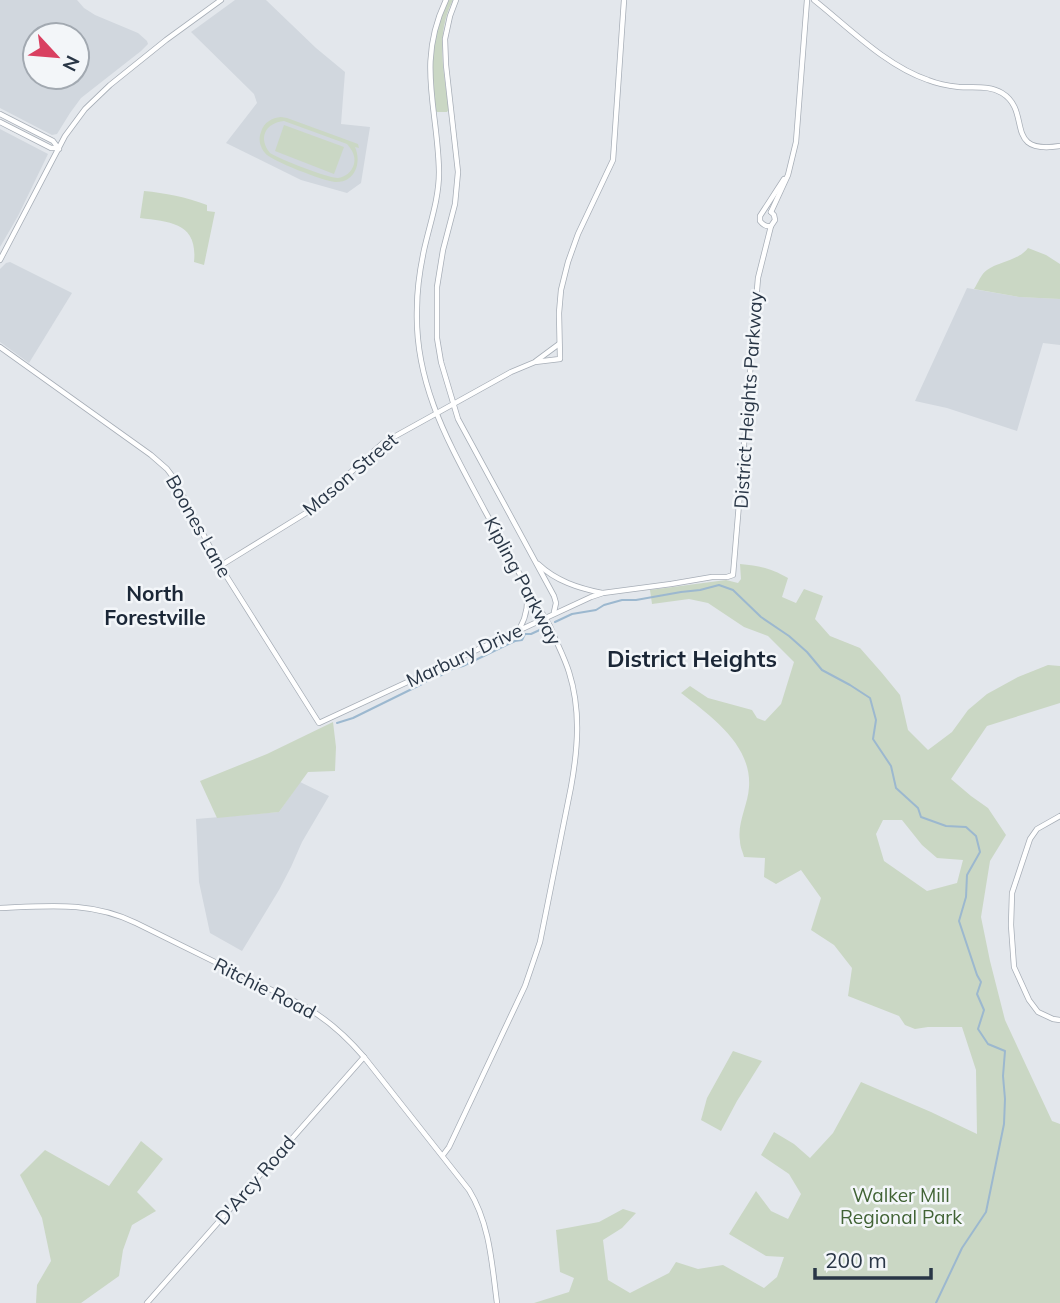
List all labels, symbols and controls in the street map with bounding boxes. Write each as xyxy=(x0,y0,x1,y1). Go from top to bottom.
north arrow xyxy=(21,21,91,91)
text: N xyxy=(57,52,85,75)
street label: District Heights Parkway xyxy=(728,291,768,509)
street label: Mason Street xyxy=(298,427,403,521)
street label: Boones Lane xyxy=(161,470,237,582)
street label: Kipling Parkway xyxy=(479,513,567,649)
district label: North Forestville xyxy=(104,580,206,630)
street label: Marbury Drive xyxy=(402,618,526,692)
district label: District Heights xyxy=(607,644,777,673)
street label: Ritchie Road xyxy=(210,952,320,1024)
street label: D'Arcy Road xyxy=(210,1131,300,1229)
park label: Walker Mill Regional Park xyxy=(840,1183,962,1229)
scale bar xyxy=(815,1236,930,1280)
text: 200 m xyxy=(825,1247,887,1273)

